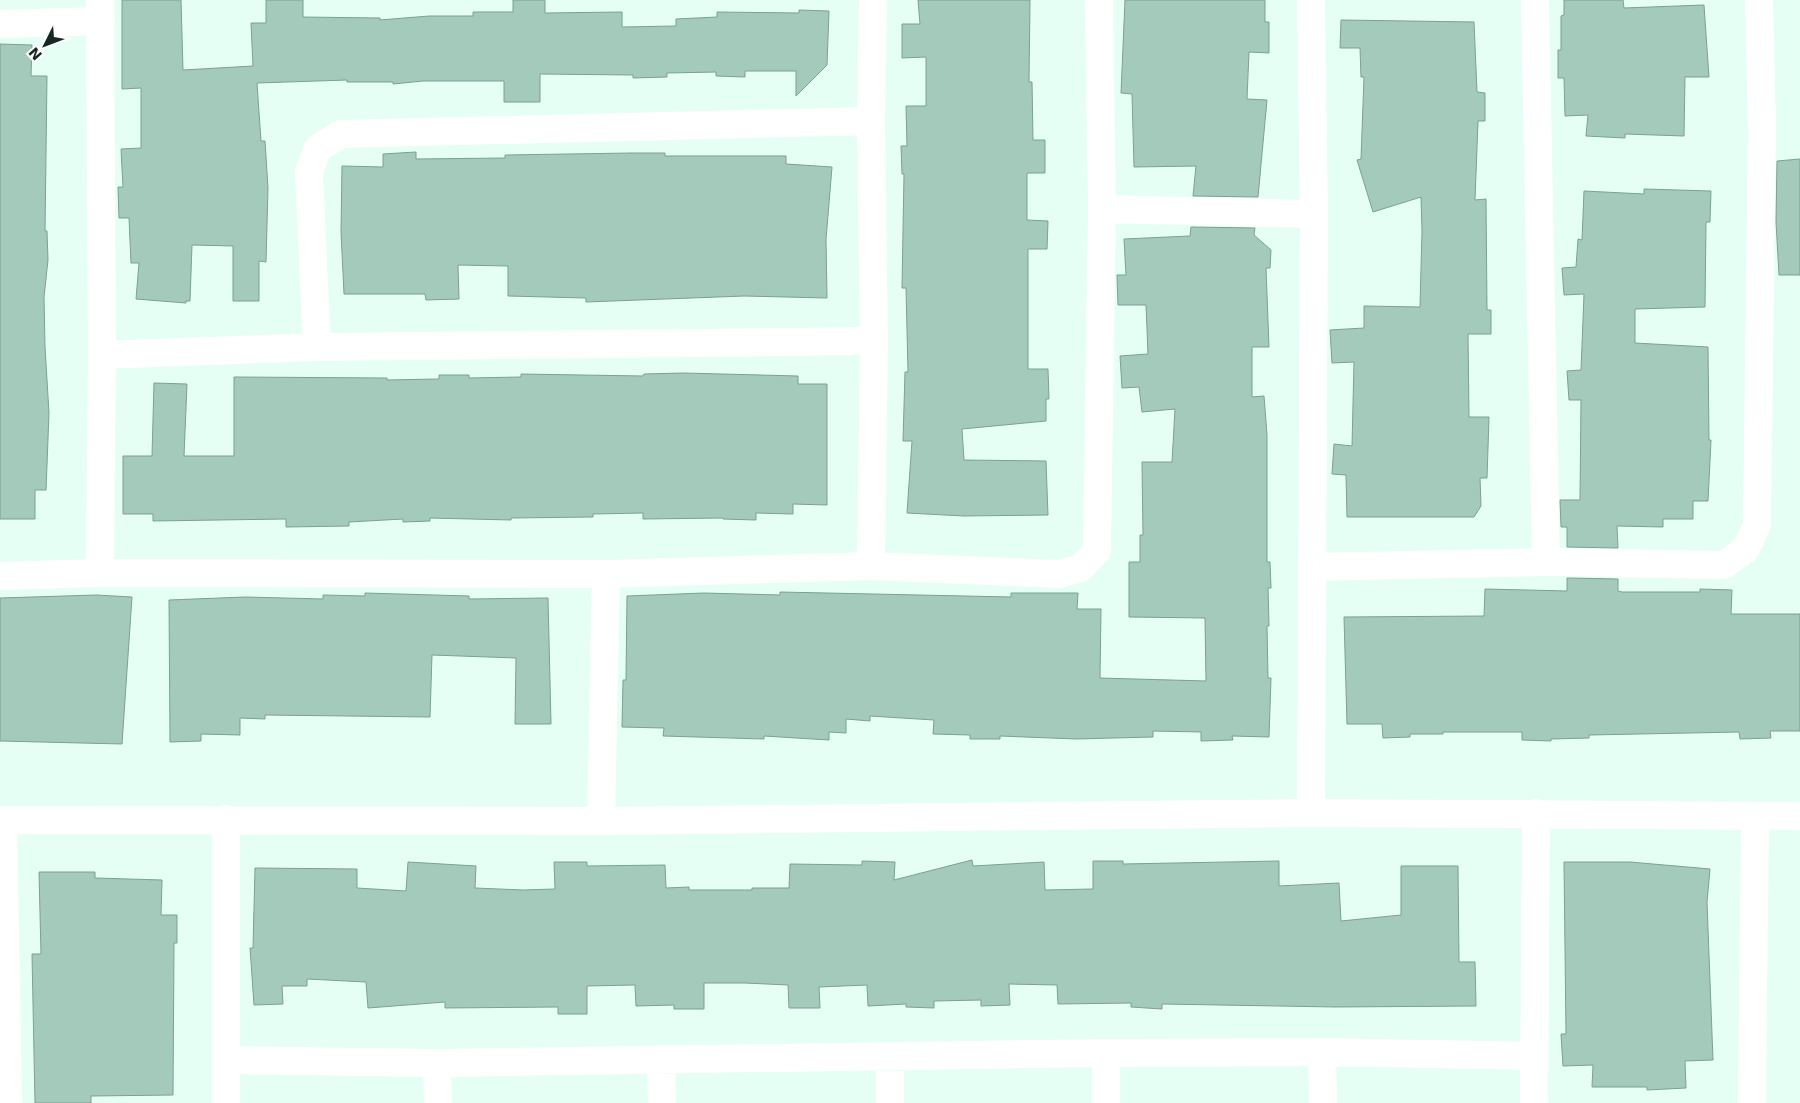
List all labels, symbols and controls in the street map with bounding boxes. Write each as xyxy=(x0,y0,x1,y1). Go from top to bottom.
north arrow xyxy=(20,20,70,70)
text: N xyxy=(25,44,45,63)

